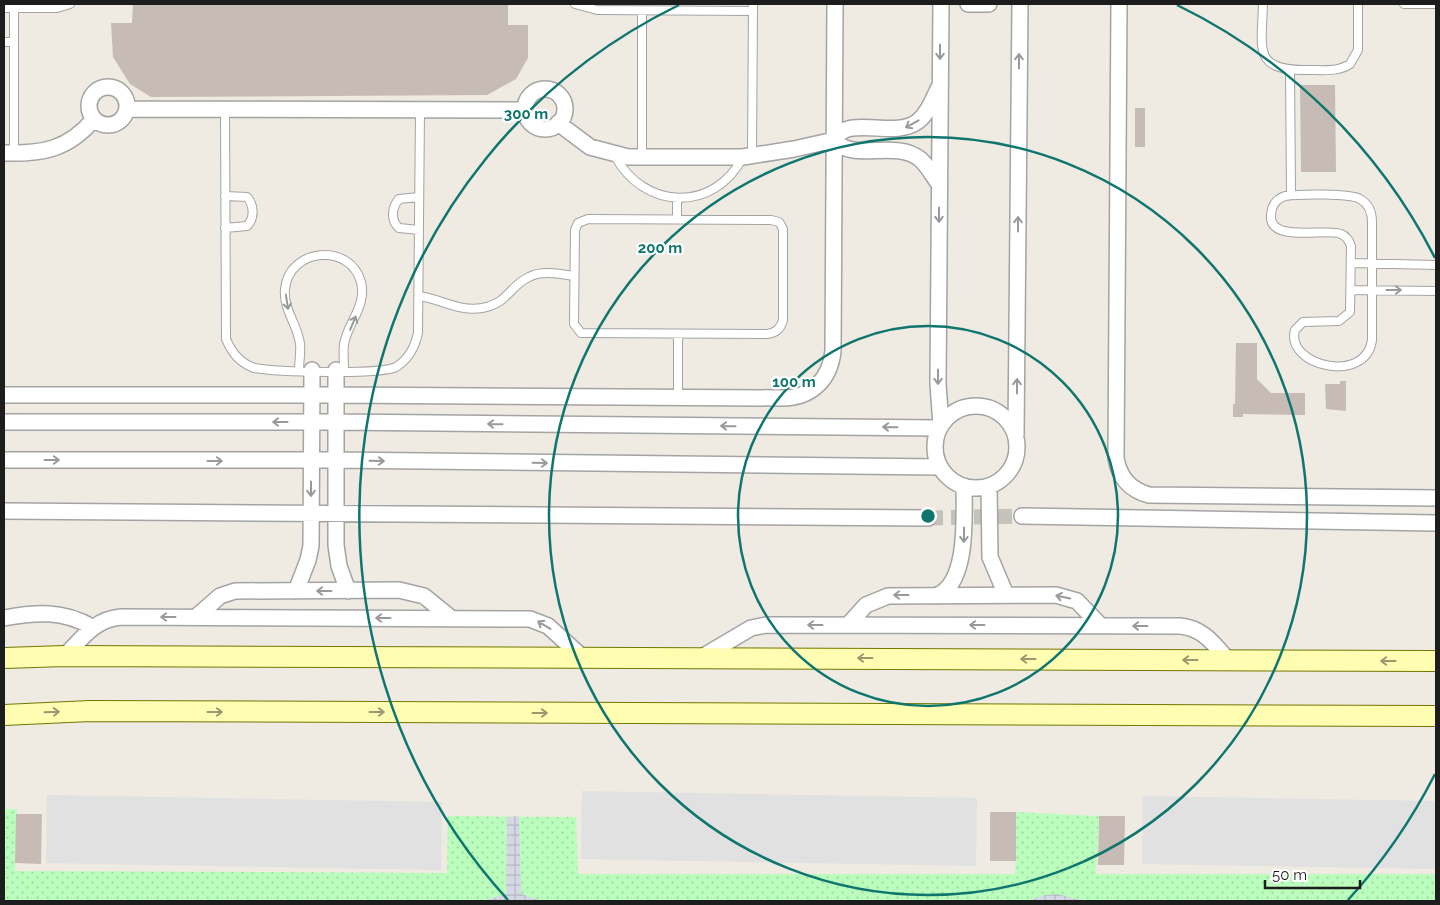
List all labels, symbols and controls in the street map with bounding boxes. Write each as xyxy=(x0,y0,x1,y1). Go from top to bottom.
one-way arrow xyxy=(935,44,945,60)
one-way arrow xyxy=(1015,53,1024,69)
text: 300 m xyxy=(504,105,548,123)
one-way arrow xyxy=(905,119,920,129)
one-way arrow xyxy=(934,206,944,223)
one-way arrow xyxy=(1013,216,1023,232)
text: 200 m xyxy=(638,239,682,257)
one-way arrow xyxy=(1385,286,1401,295)
one-way arrow xyxy=(282,293,292,309)
one-way arrow xyxy=(348,316,358,331)
one-way arrow xyxy=(933,369,943,385)
text: 100 m xyxy=(772,373,816,391)
one-way arrow xyxy=(1012,378,1022,394)
one-way arrow xyxy=(273,417,289,427)
one-way arrow xyxy=(488,419,504,429)
one-way arrow xyxy=(720,421,736,431)
one-way arrow xyxy=(883,422,899,432)
one-way arrow xyxy=(44,455,60,465)
one-way arrow xyxy=(206,456,223,466)
one-way arrow xyxy=(369,456,385,466)
one-way arrow xyxy=(532,458,548,468)
one-way arrow xyxy=(306,480,316,497)
centre of rings xyxy=(919,507,937,525)
one-way arrow xyxy=(959,527,968,543)
one-way arrow xyxy=(316,586,332,596)
one-way arrow xyxy=(893,590,910,600)
one-way arrow xyxy=(1056,592,1072,601)
one-way arrow xyxy=(160,612,176,622)
one-way arrow xyxy=(375,613,392,623)
one-way arrow xyxy=(536,620,551,630)
one-way arrow xyxy=(807,620,824,630)
one-way arrow xyxy=(970,620,986,630)
one-way arrow xyxy=(1132,621,1148,631)
one-way arrow xyxy=(857,653,874,663)
one-way arrow xyxy=(1020,654,1036,664)
one-way arrow xyxy=(1182,655,1198,665)
one-way arrow xyxy=(1380,656,1396,665)
one-way arrow xyxy=(206,707,223,717)
one-way arrow xyxy=(369,707,385,717)
one-way arrow xyxy=(44,708,60,717)
one-way arrow xyxy=(532,708,548,718)
scale bar xyxy=(1265,858,1360,890)
text: 50 m xyxy=(1272,866,1307,884)

